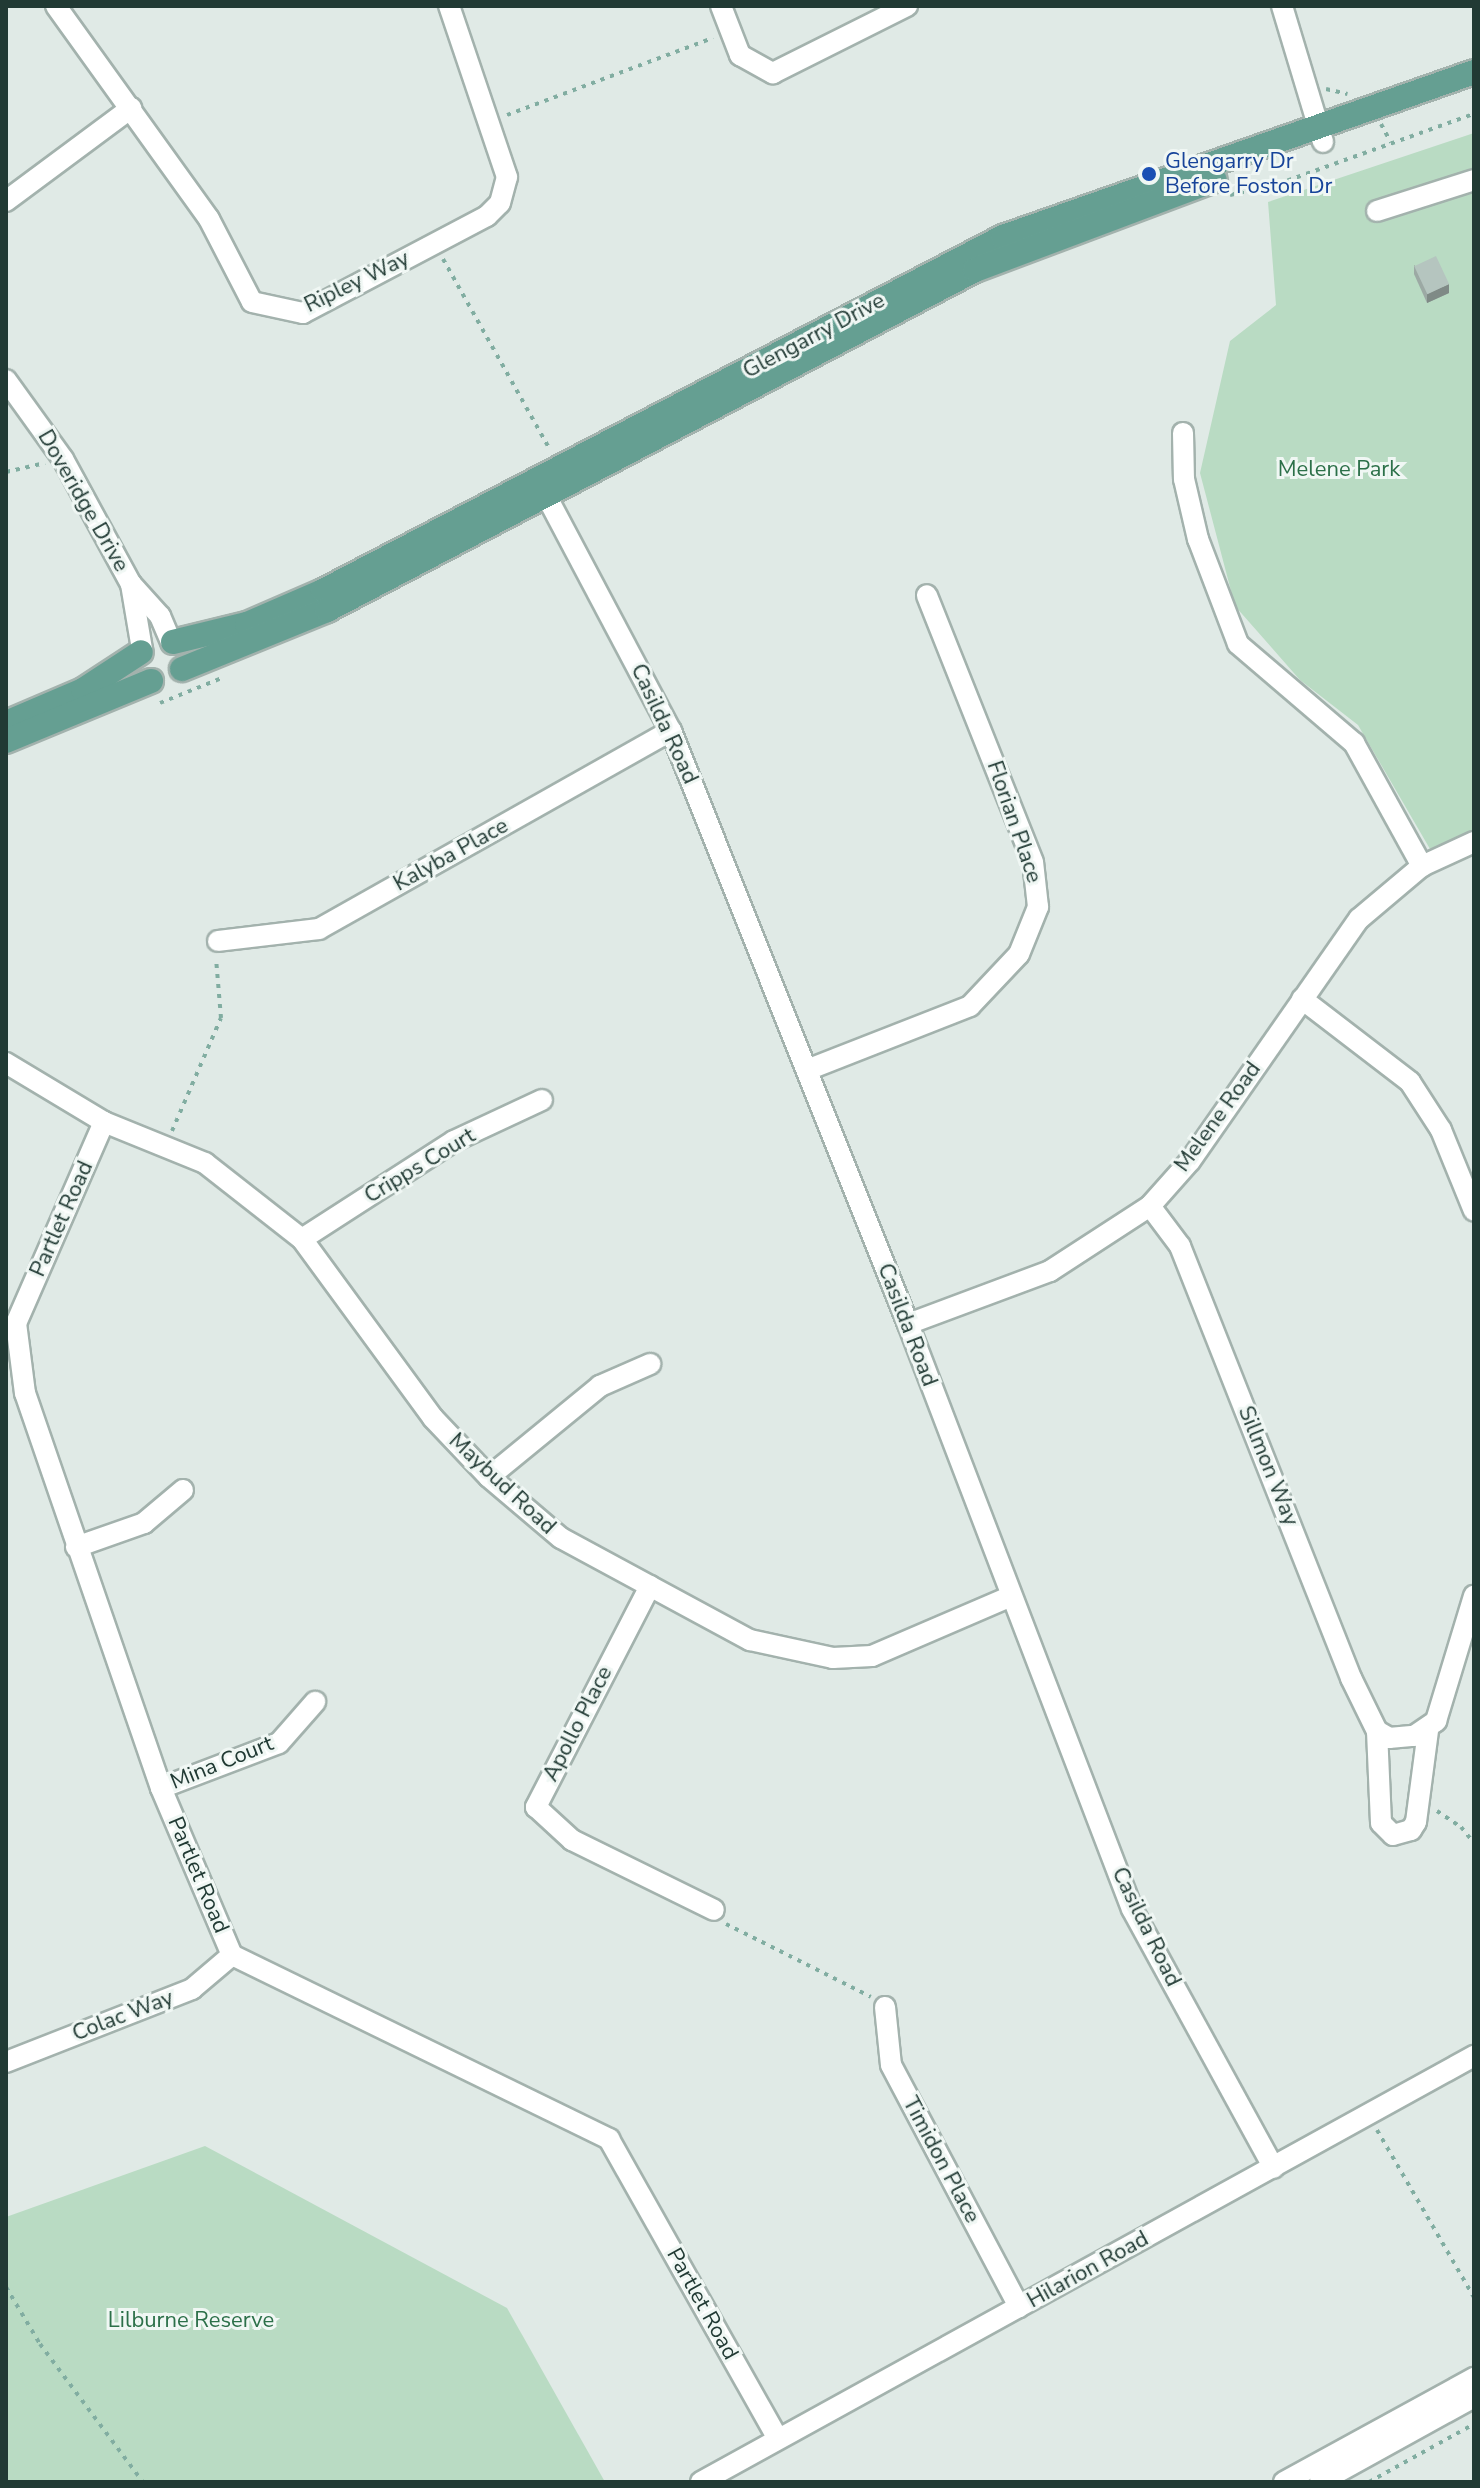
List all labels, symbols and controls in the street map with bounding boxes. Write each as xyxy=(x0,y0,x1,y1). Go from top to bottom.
place label: Glengarry Dr Before Foston Dr xyxy=(1165,148,1332,200)
marker: Glengarry Dr Before Foston Dr xyxy=(1140,165,1158,183)
street label: Ripley Way xyxy=(300,245,414,319)
street label: Glengarry Drive xyxy=(739,288,889,384)
street label: Doveridge Drive xyxy=(32,425,134,577)
park label: Melene Park xyxy=(1278,457,1400,483)
street label: Casilda Road xyxy=(625,660,703,788)
street label: Florian Place xyxy=(981,758,1047,886)
street label: Kalyba Place xyxy=(389,813,513,897)
street label: Melene Road xyxy=(1169,1057,1267,1177)
street label: Cripps Court xyxy=(360,1123,480,1209)
street label: Partlet Road xyxy=(25,1157,99,1281)
street label: Casilda Road xyxy=(871,1260,943,1390)
street label: Sillmon Way xyxy=(1232,1402,1304,1530)
street label: Maybud Road xyxy=(443,1428,561,1540)
street label: Apollo Place xyxy=(538,1662,618,1786)
street label: Mina Court xyxy=(167,1730,277,1796)
street label: Partlet Road xyxy=(162,1813,234,1937)
street label: Casilda Road xyxy=(1106,1863,1186,1991)
street label: Colac Way xyxy=(69,1985,177,2047)
street label: Timidon Place xyxy=(897,2092,985,2228)
street label: Hilarion Road xyxy=(1023,2226,1153,2314)
street label: Partlet Road xyxy=(660,2243,744,2365)
park label: Lilburne Reserve xyxy=(108,2308,274,2334)

